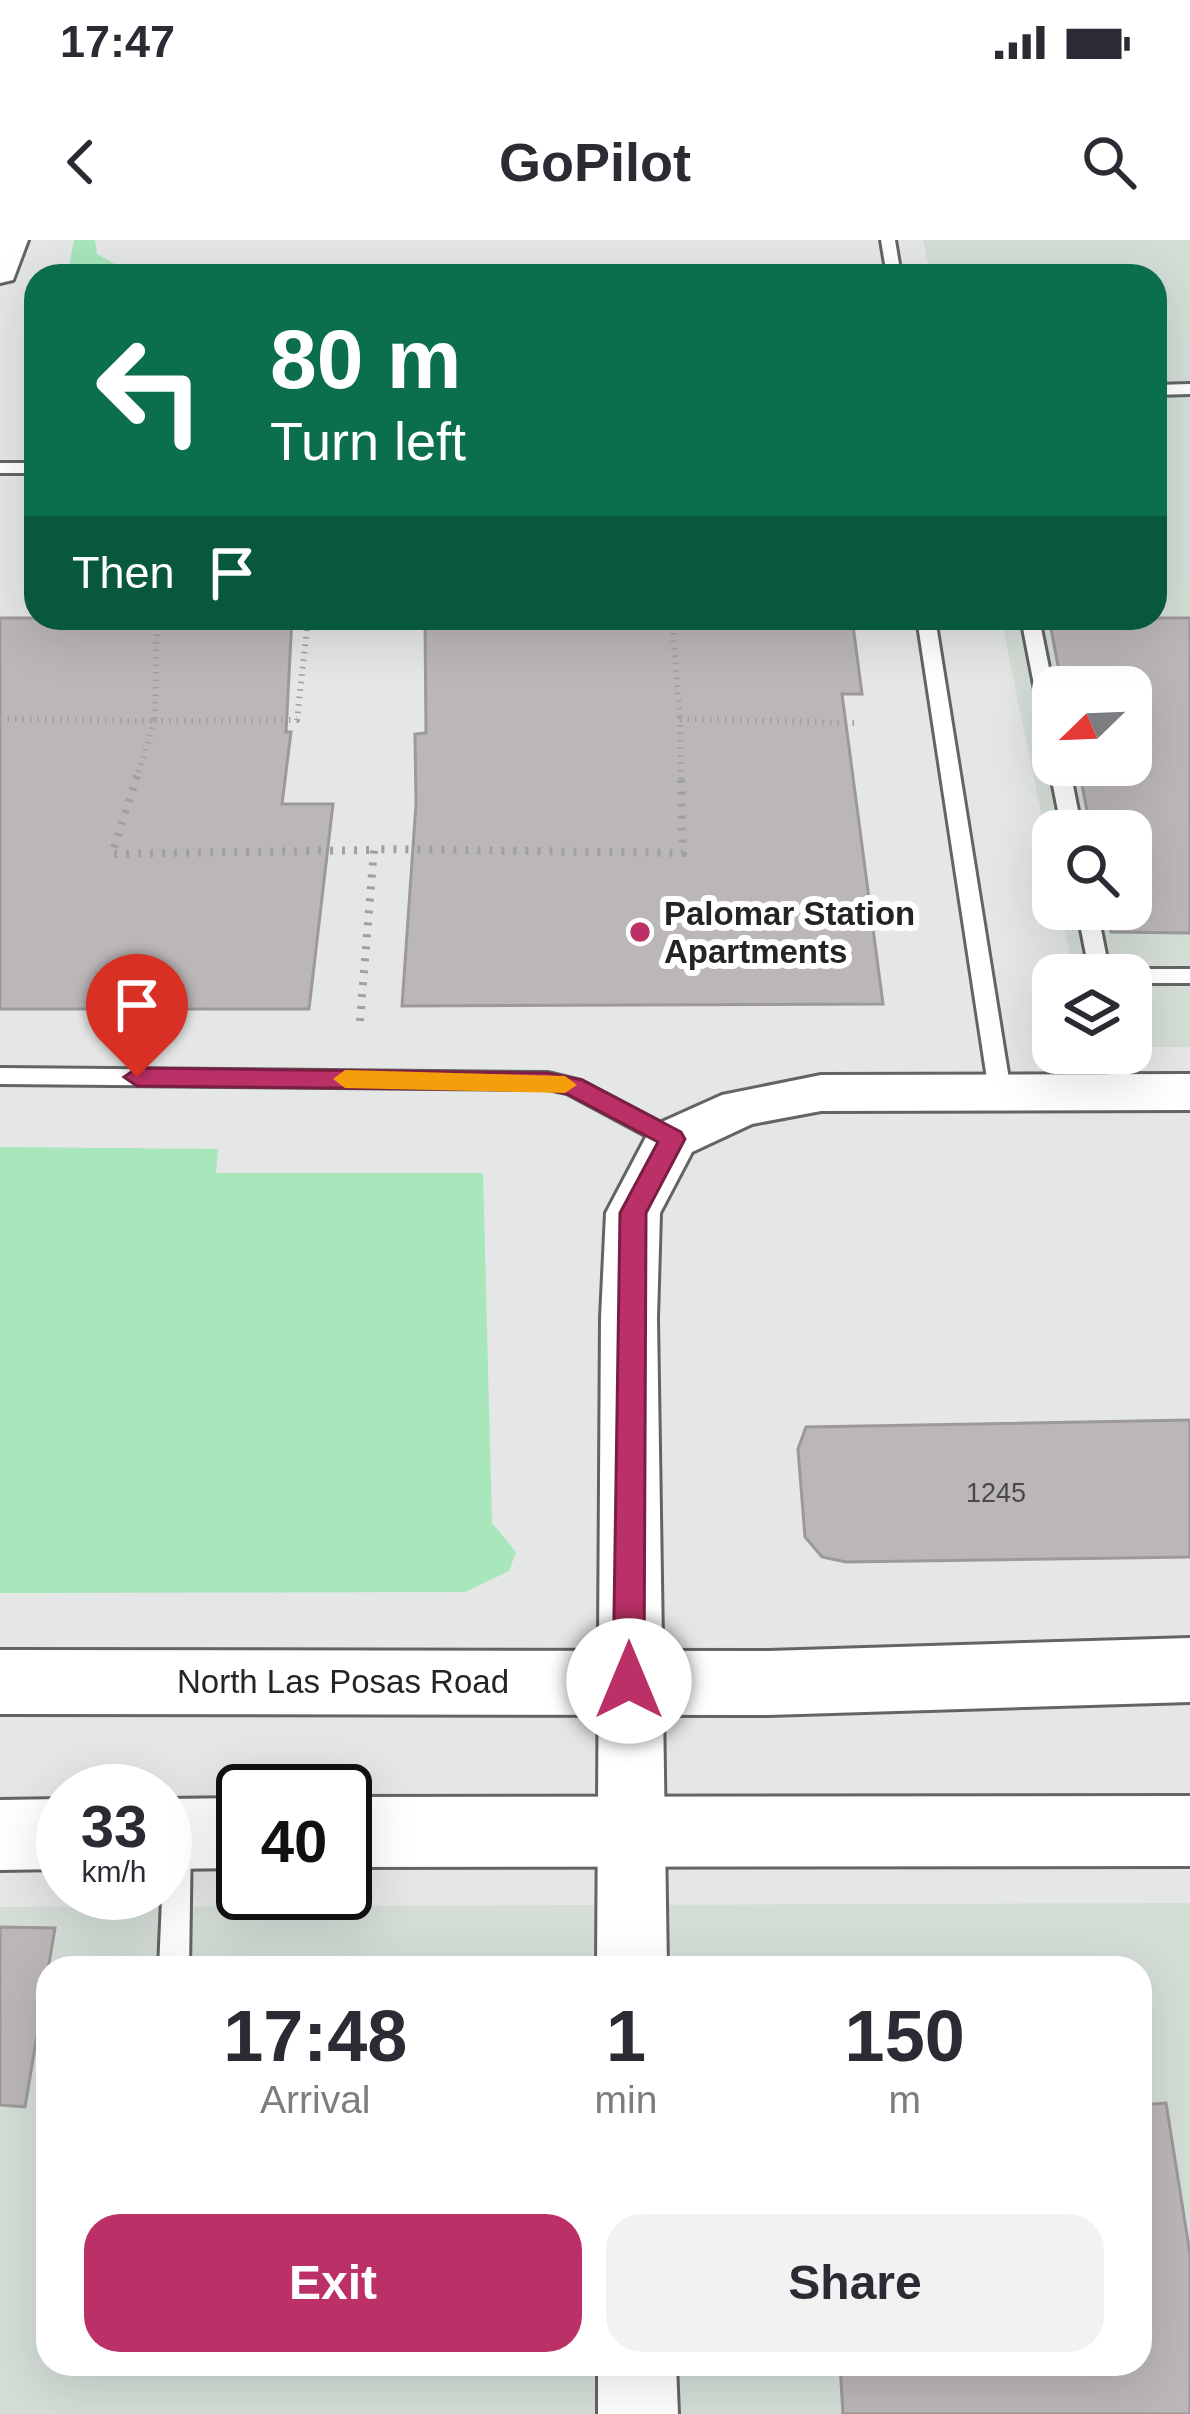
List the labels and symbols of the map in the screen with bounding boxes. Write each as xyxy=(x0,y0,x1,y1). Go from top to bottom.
north arrow xyxy=(1032,666,1152,786)
place label: Palomar Station Apartments xyxy=(664,895,915,970)
marker: Palomar Station Apartments xyxy=(627,919,653,945)
pin xyxy=(86,954,188,1077)
house number: 1245 xyxy=(966,1478,1026,1508)
position arrow xyxy=(566,1618,692,1744)
street label: North Las Posas Road xyxy=(177,1663,509,1700)
speed limit sign: 40 xyxy=(216,1764,372,1920)

